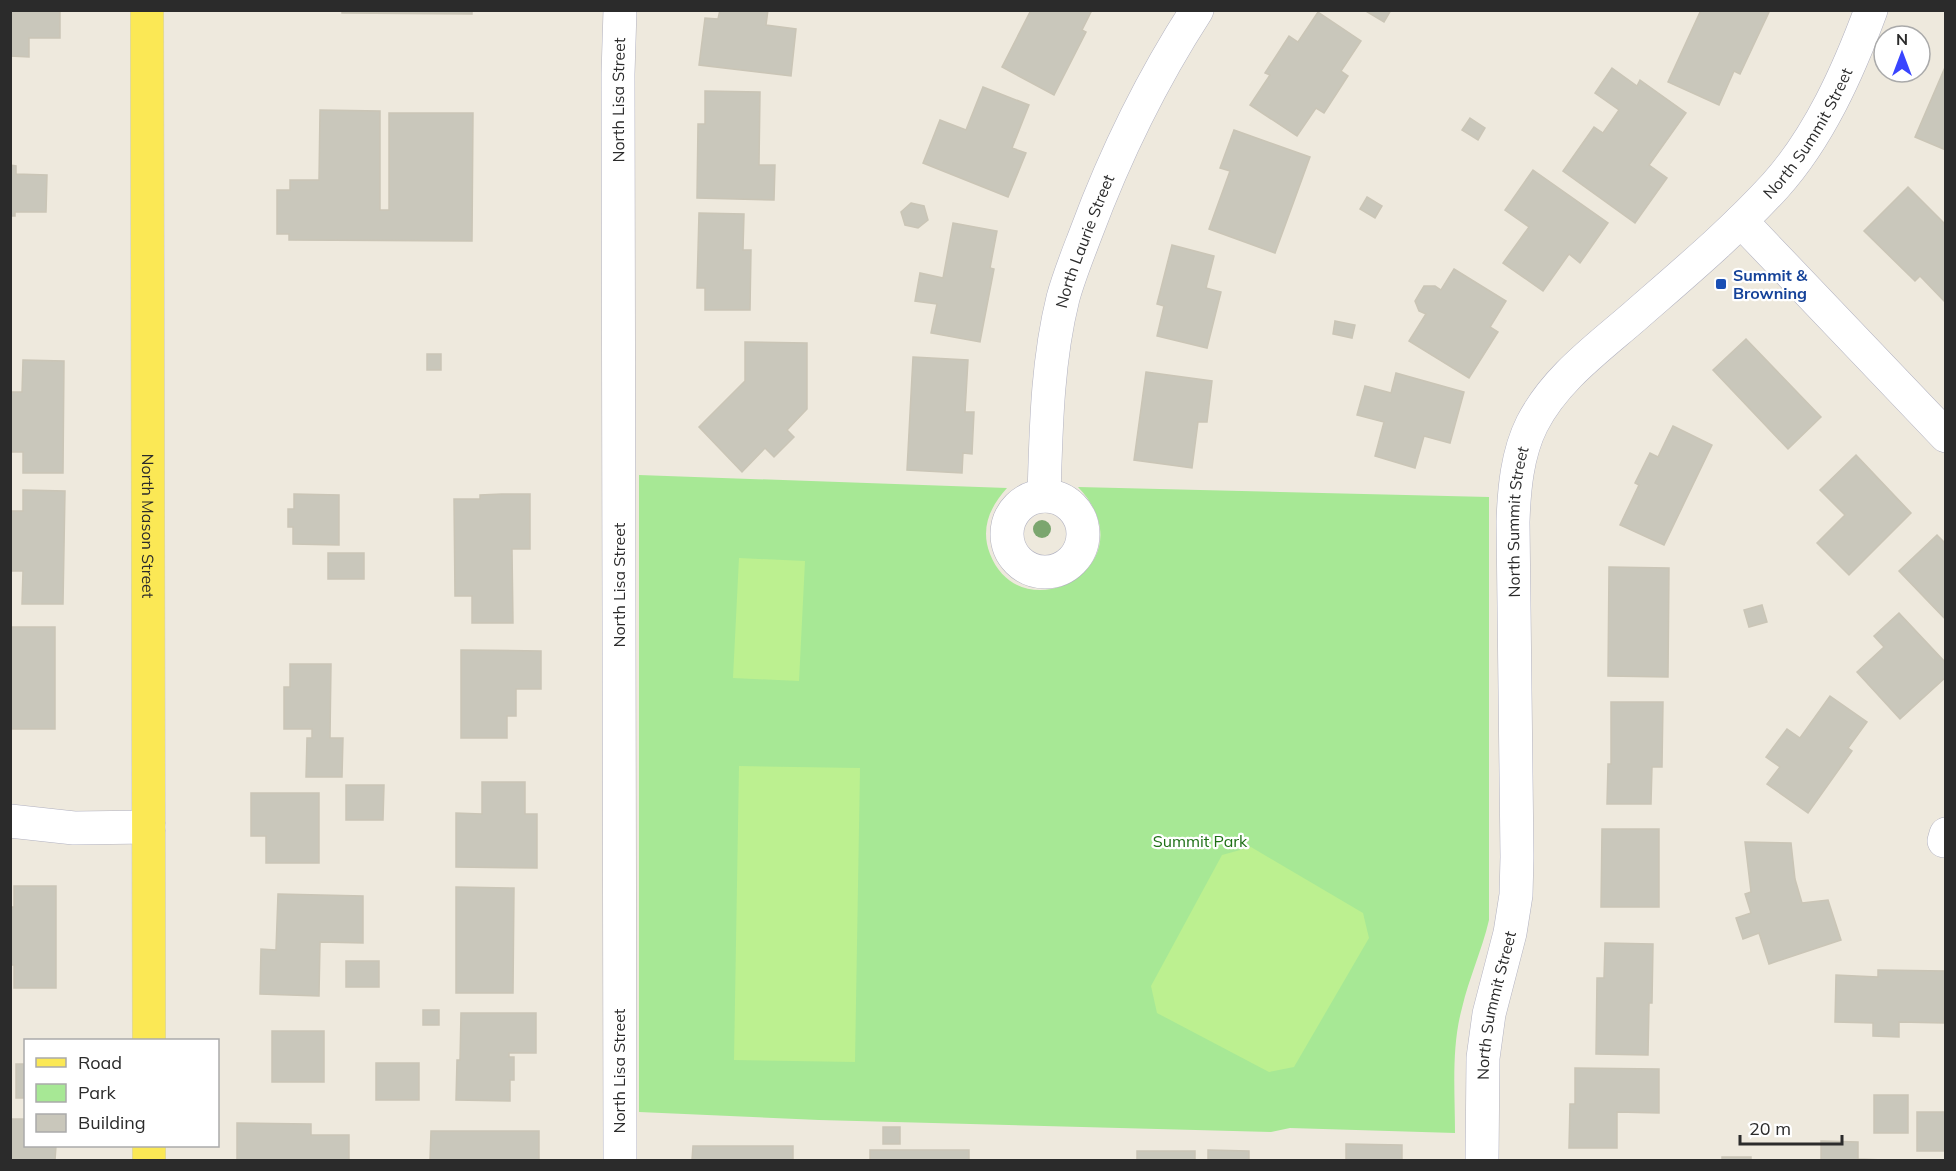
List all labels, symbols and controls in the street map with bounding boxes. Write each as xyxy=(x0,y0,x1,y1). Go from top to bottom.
north arrow xyxy=(1872,24,1932,84)
text: N xyxy=(1896,29,1908,49)
street label: North Lisa Street xyxy=(608,37,629,163)
street label: North Summit Street xyxy=(1759,64,1857,203)
street label: North Laurie Street xyxy=(1051,171,1118,310)
place label: Summit & Browning xyxy=(1733,265,1808,303)
marker: Summit & Browning xyxy=(1714,277,1728,291)
street label: North Summit Street xyxy=(1503,443,1533,598)
street label: North Mason Street xyxy=(138,454,158,599)
street label: North Lisa Street xyxy=(609,522,629,647)
park label: Summit Park xyxy=(1153,831,1248,851)
street label: North Summit Street xyxy=(1473,928,1520,1080)
street label: North Lisa Street xyxy=(609,1008,629,1133)
legend xyxy=(24,1039,219,1147)
text: Road xyxy=(78,1051,122,1074)
text: Park xyxy=(78,1081,117,1104)
scale bar xyxy=(1740,1108,1842,1146)
text: Building xyxy=(78,1111,146,1134)
text: 20 m xyxy=(1749,1117,1791,1140)

